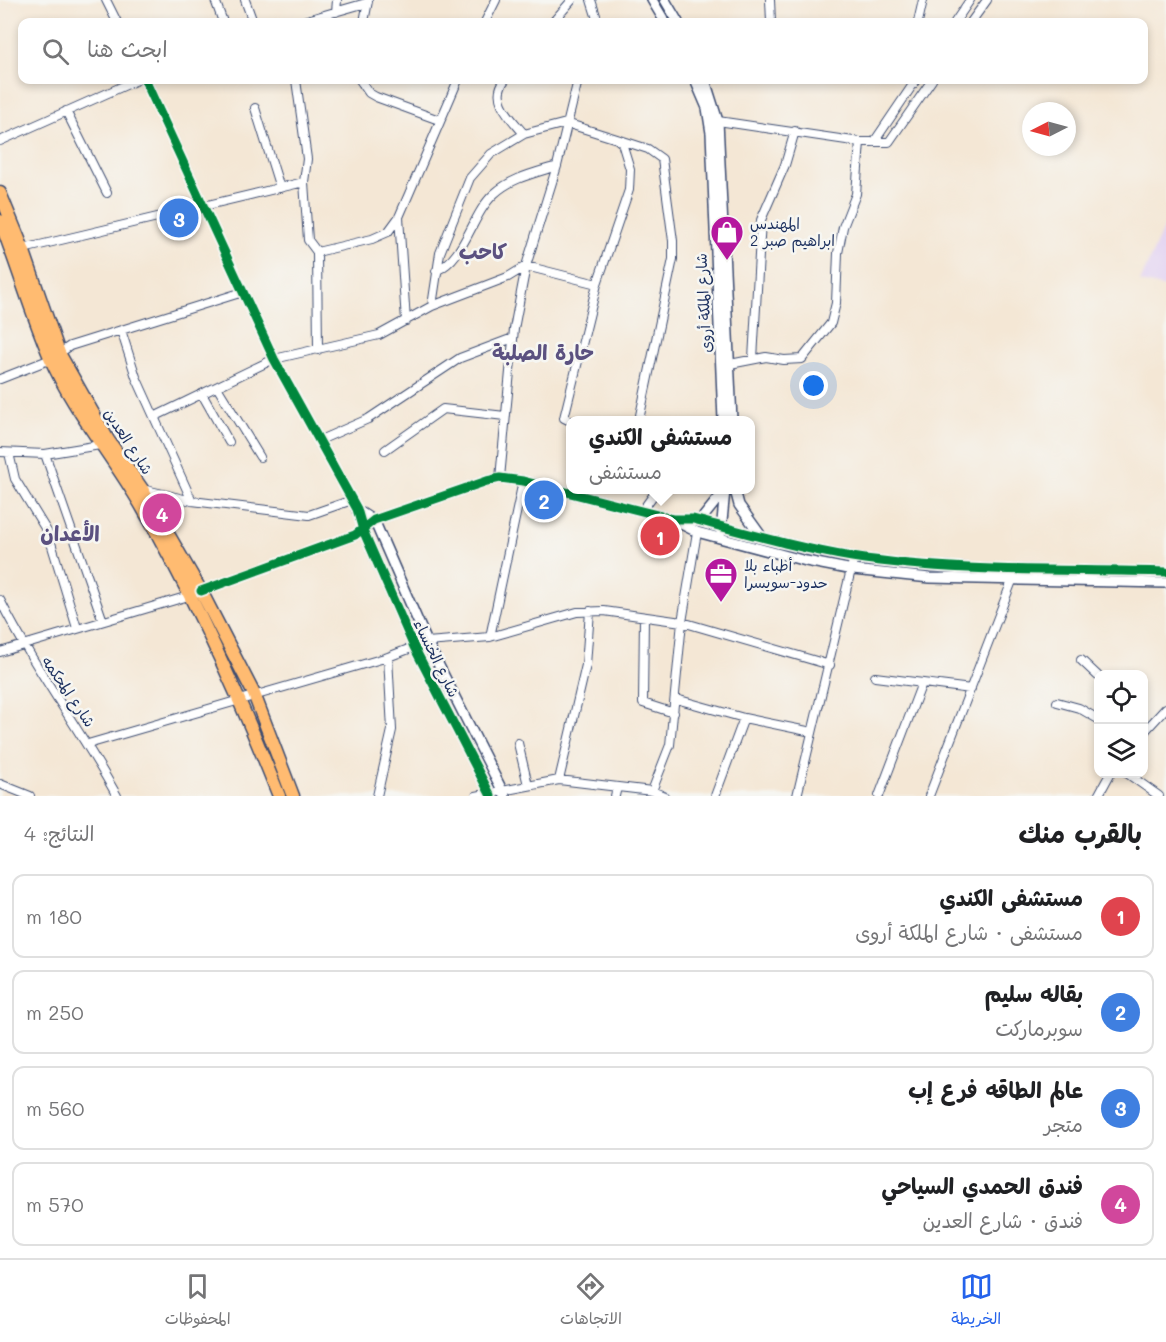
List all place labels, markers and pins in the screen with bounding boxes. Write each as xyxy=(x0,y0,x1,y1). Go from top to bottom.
pin: 3 xyxy=(160,196,198,240)
place label: المهندس ابراهيم صبر 2 xyxy=(750,213,835,253)
shop icon: المهندس ابراهيم صبر 2 xyxy=(709,214,745,261)
pin: 2 xyxy=(524,478,564,522)
pin: 4 xyxy=(142,490,182,536)
pin: 1 xyxy=(640,514,680,558)
place label: أطباء بلا حدود-سويسرا xyxy=(744,555,828,592)
office icon: أطباء بلا حدود-سويسرا xyxy=(703,556,739,603)

